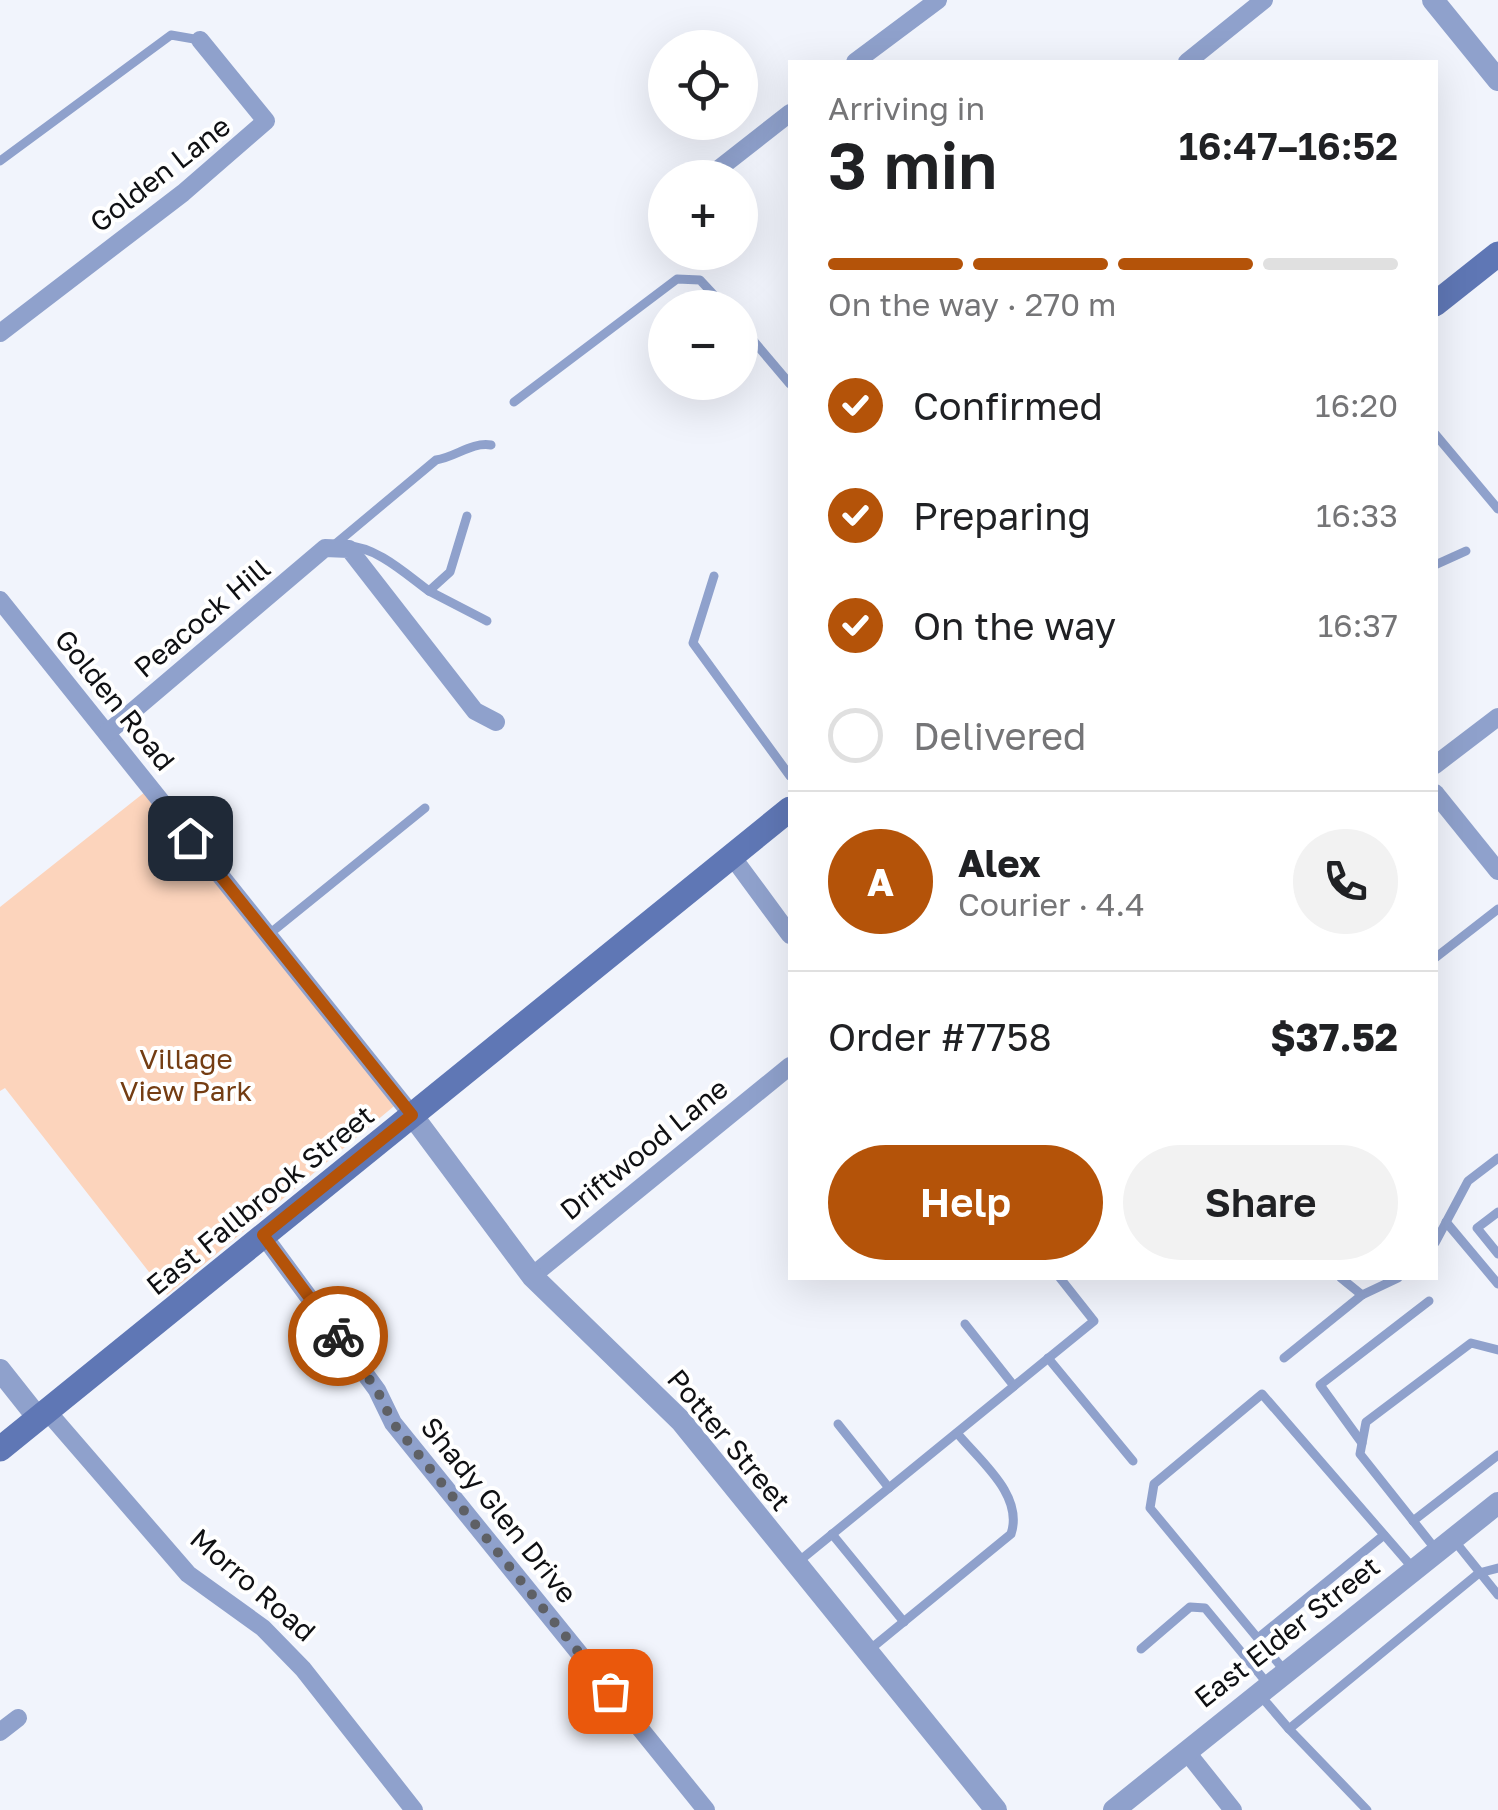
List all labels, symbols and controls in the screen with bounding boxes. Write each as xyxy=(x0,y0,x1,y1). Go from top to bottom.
map controls xyxy=(648,30,758,400)
button: locate xyxy=(648,30,758,140)
text: Arriving in xyxy=(828,89,985,127)
street label: Golden Lane xyxy=(83,109,236,238)
text: 16:47–16:52 xyxy=(1179,123,1398,168)
text: 3 min xyxy=(828,125,997,203)
button: + xyxy=(648,160,758,270)
text: On the way · 270 m xyxy=(828,285,1116,323)
button: − xyxy=(648,290,758,400)
icon: check xyxy=(828,378,883,433)
text: Confirmed xyxy=(913,383,1103,428)
text: 16:20 xyxy=(1315,386,1398,424)
icon: check xyxy=(828,488,883,543)
text: Preparing xyxy=(913,493,1091,538)
text: 16:33 xyxy=(1316,496,1398,534)
street label: Peacock Hill xyxy=(127,551,276,684)
icon: check xyxy=(828,598,883,653)
text: On the way xyxy=(913,603,1116,648)
text: 16:37 xyxy=(1318,606,1398,644)
street label: Golden Road xyxy=(49,623,182,777)
text: Delivered xyxy=(913,713,1086,758)
pin xyxy=(148,796,233,881)
icon: home xyxy=(163,811,218,866)
button: phone xyxy=(1293,829,1398,934)
text: Alex xyxy=(958,840,1041,885)
text: A xyxy=(867,859,894,904)
text: Courier · 4.4 xyxy=(958,885,1145,923)
text: Order #7758 xyxy=(828,1014,1052,1059)
text: $37.52 xyxy=(1270,1014,1398,1059)
park label: Village View Park xyxy=(120,1042,252,1107)
street label: Driftwood Lane xyxy=(553,1071,734,1226)
street label: East Fallbrook Street xyxy=(139,1098,380,1301)
button: Help xyxy=(828,1145,1103,1260)
button: Share xyxy=(1123,1145,1398,1260)
courier xyxy=(288,1286,388,1386)
icon: bike xyxy=(311,1309,366,1364)
street label: Potter Street xyxy=(661,1362,798,1517)
street label: Shady Glen Drive xyxy=(414,1410,584,1609)
street label: Morro Road xyxy=(184,1521,323,1648)
street label: East Elder Street xyxy=(1188,1549,1386,1714)
pin xyxy=(568,1649,653,1734)
icon: bag xyxy=(583,1664,638,1719)

